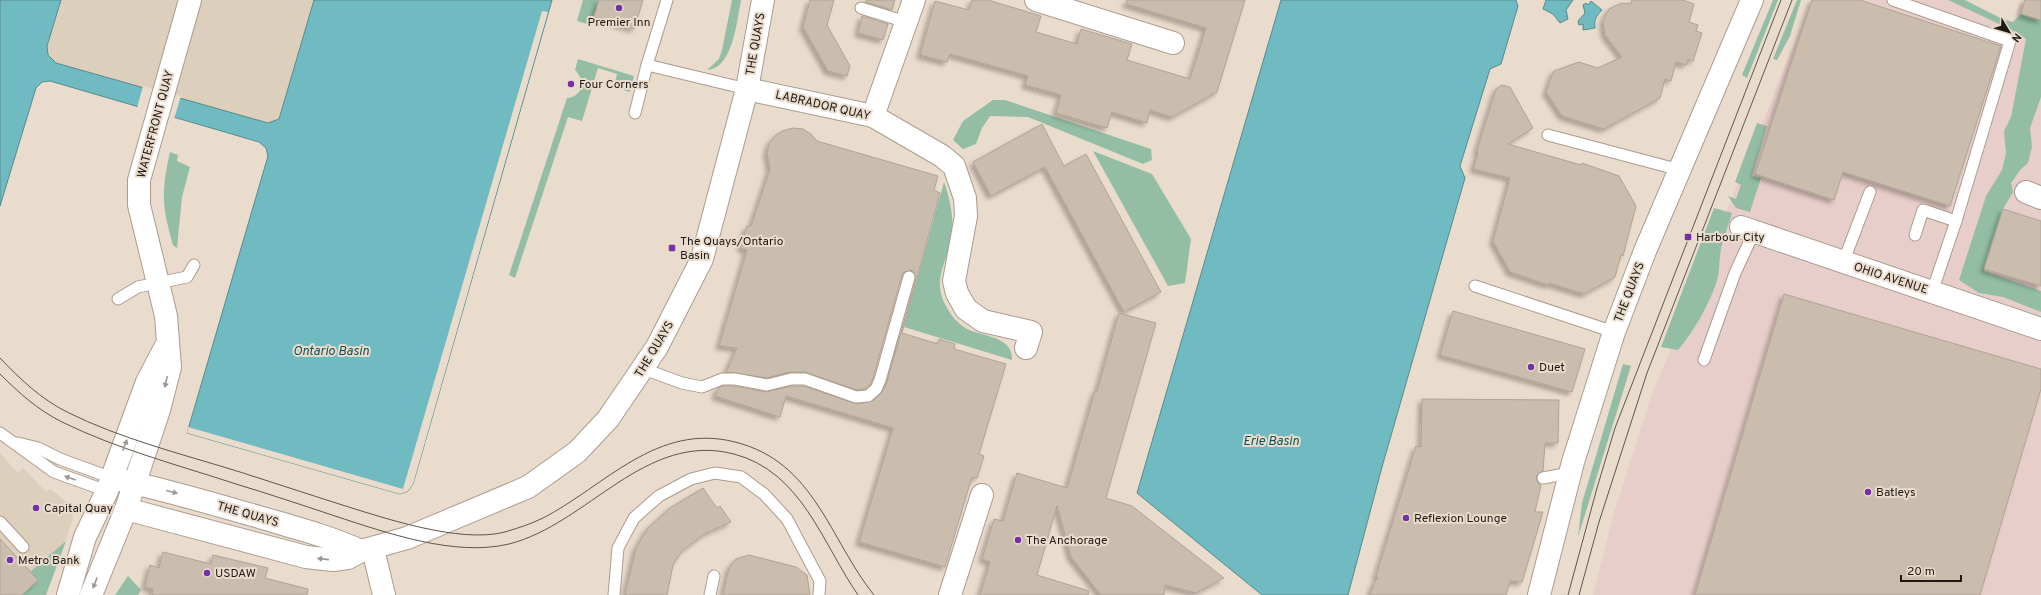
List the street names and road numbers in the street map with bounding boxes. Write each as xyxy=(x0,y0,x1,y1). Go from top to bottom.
street label: THE QUAYS xyxy=(743,12,769,77)
street label: WATERFRONT QUAY xyxy=(134,68,178,180)
street label: LABRADOR QUAY xyxy=(774,87,872,125)
street label: OHIO AVENUE xyxy=(1851,259,1930,298)
street label: THE QUAYS xyxy=(1611,260,1649,325)
street label: THE QUAYS xyxy=(632,318,678,381)
street label: THE QUAYS xyxy=(215,499,280,531)

